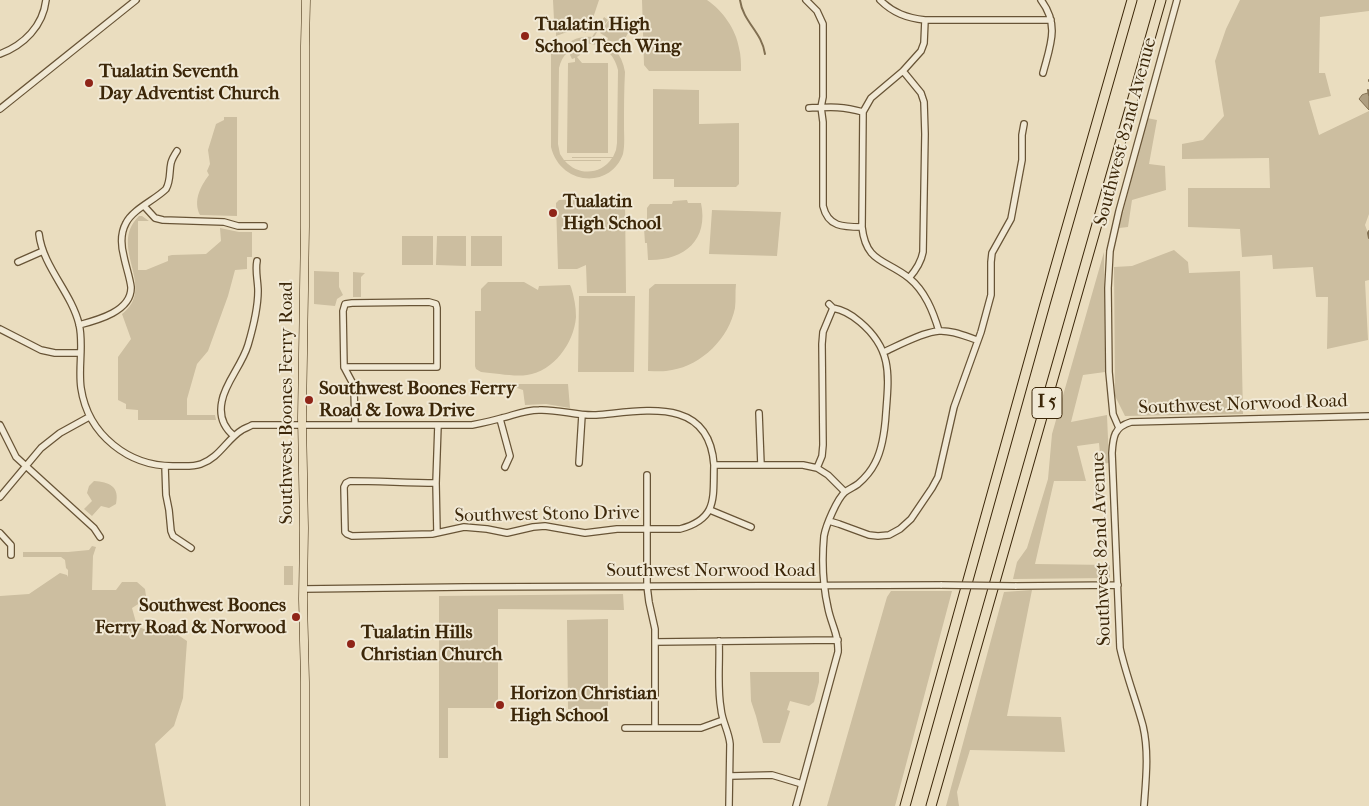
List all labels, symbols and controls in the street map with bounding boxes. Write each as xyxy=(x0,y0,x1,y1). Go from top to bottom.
place label: Tualatin High School Tech Wing xyxy=(535,14,681,58)
marker: Tualatin High School Tech Wing xyxy=(519,30,531,42)
street label: Southwest 82nd Avenue xyxy=(1090,35,1162,229)
place label: Tualatin Seventh Day Adventist Church xyxy=(99,61,279,105)
marker: Tualatin Seventh Day Adventist Church xyxy=(83,77,95,89)
place label: Tualatin High School xyxy=(563,191,662,235)
marker: Tualatin High School xyxy=(547,207,559,219)
street label: Southwest Boones Ferry Road xyxy=(276,281,298,525)
place label: Southwest Boones Ferry Road & Iowa Drive xyxy=(319,378,516,422)
road number: I 5 xyxy=(1032,388,1062,418)
street label: Southwest Norwood Road xyxy=(1138,390,1348,420)
marker: Southwest Boones Ferry Road & Iowa Drive xyxy=(303,394,315,406)
street label: Southwest 82nd Avenue xyxy=(1087,452,1117,646)
street label: Southwest Stono Drive xyxy=(454,502,640,528)
street label: Southwest Norwood Road xyxy=(606,560,816,582)
place label: Southwest Boones Ferry Road & Norwood xyxy=(95,595,286,639)
marker: Southwest Boones Ferry Road & Norwood xyxy=(290,611,302,623)
place label: Tualatin Hills Christian Church xyxy=(361,622,502,666)
marker: Tualatin Hills Christian Church xyxy=(345,638,357,650)
place label: Horizon Christian High School xyxy=(510,683,657,727)
marker: Horizon Christian High School xyxy=(494,699,506,711)

